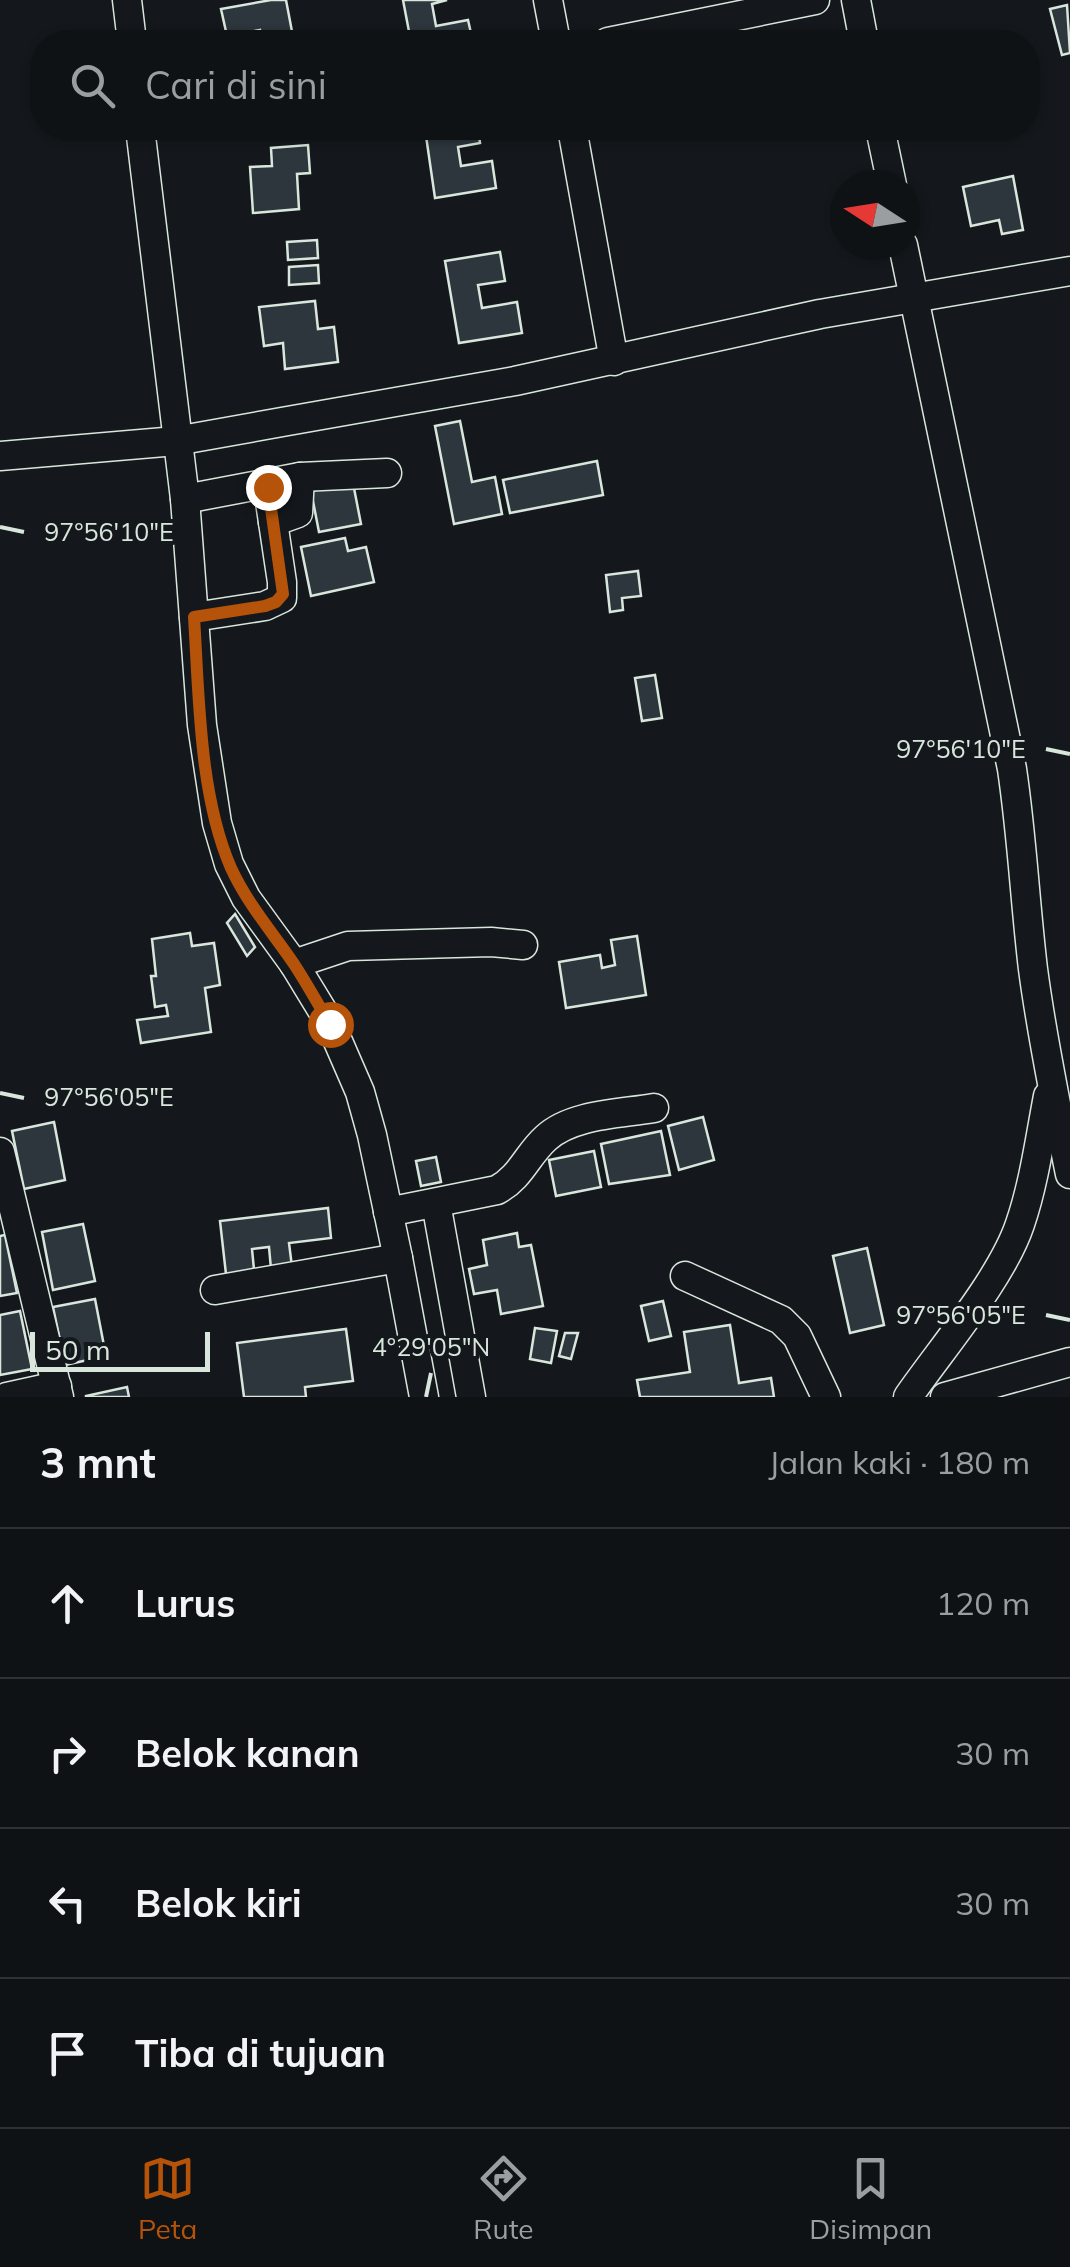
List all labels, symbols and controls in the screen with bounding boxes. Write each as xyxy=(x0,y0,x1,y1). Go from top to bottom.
search box xyxy=(30,30,1040,140)
icon: search xyxy=(65,58,120,113)
text: Cari di sini xyxy=(145,61,327,109)
north arrow xyxy=(830,170,920,260)
route end xyxy=(246,465,292,511)
text: 97°56'10"E xyxy=(44,516,174,547)
text: 97°56'10"E xyxy=(896,733,1026,764)
route start xyxy=(308,1002,354,1048)
text: 97°56'05"E xyxy=(44,1081,174,1112)
text: 97°56'05"E xyxy=(896,1299,1026,1330)
scale bar xyxy=(30,1327,210,1372)
text: 4°29'05"N xyxy=(372,1331,490,1362)
text: 50 m xyxy=(45,1332,111,1367)
text: 3 mnt xyxy=(40,1436,156,1489)
text: Jalan kaki · 180 m xyxy=(769,1442,1030,1482)
icon: ahead xyxy=(40,1576,95,1631)
text: Lurus xyxy=(135,1579,235,1627)
text: 120 m xyxy=(936,1583,1030,1623)
icon: right xyxy=(40,1726,95,1781)
text: Belok kanan xyxy=(135,1729,360,1777)
text: 30 m xyxy=(955,1733,1030,1773)
icon: left xyxy=(40,1876,95,1931)
text: Belok kiri xyxy=(135,1879,302,1927)
text: 30 m xyxy=(955,1883,1030,1923)
icon: arrive xyxy=(40,2026,95,2081)
text: Tiba di tujuan xyxy=(135,2029,386,2077)
tab: Peta xyxy=(138,2151,197,2246)
tab: Rute xyxy=(473,2151,534,2246)
tab: Disimpan xyxy=(809,2151,932,2246)

